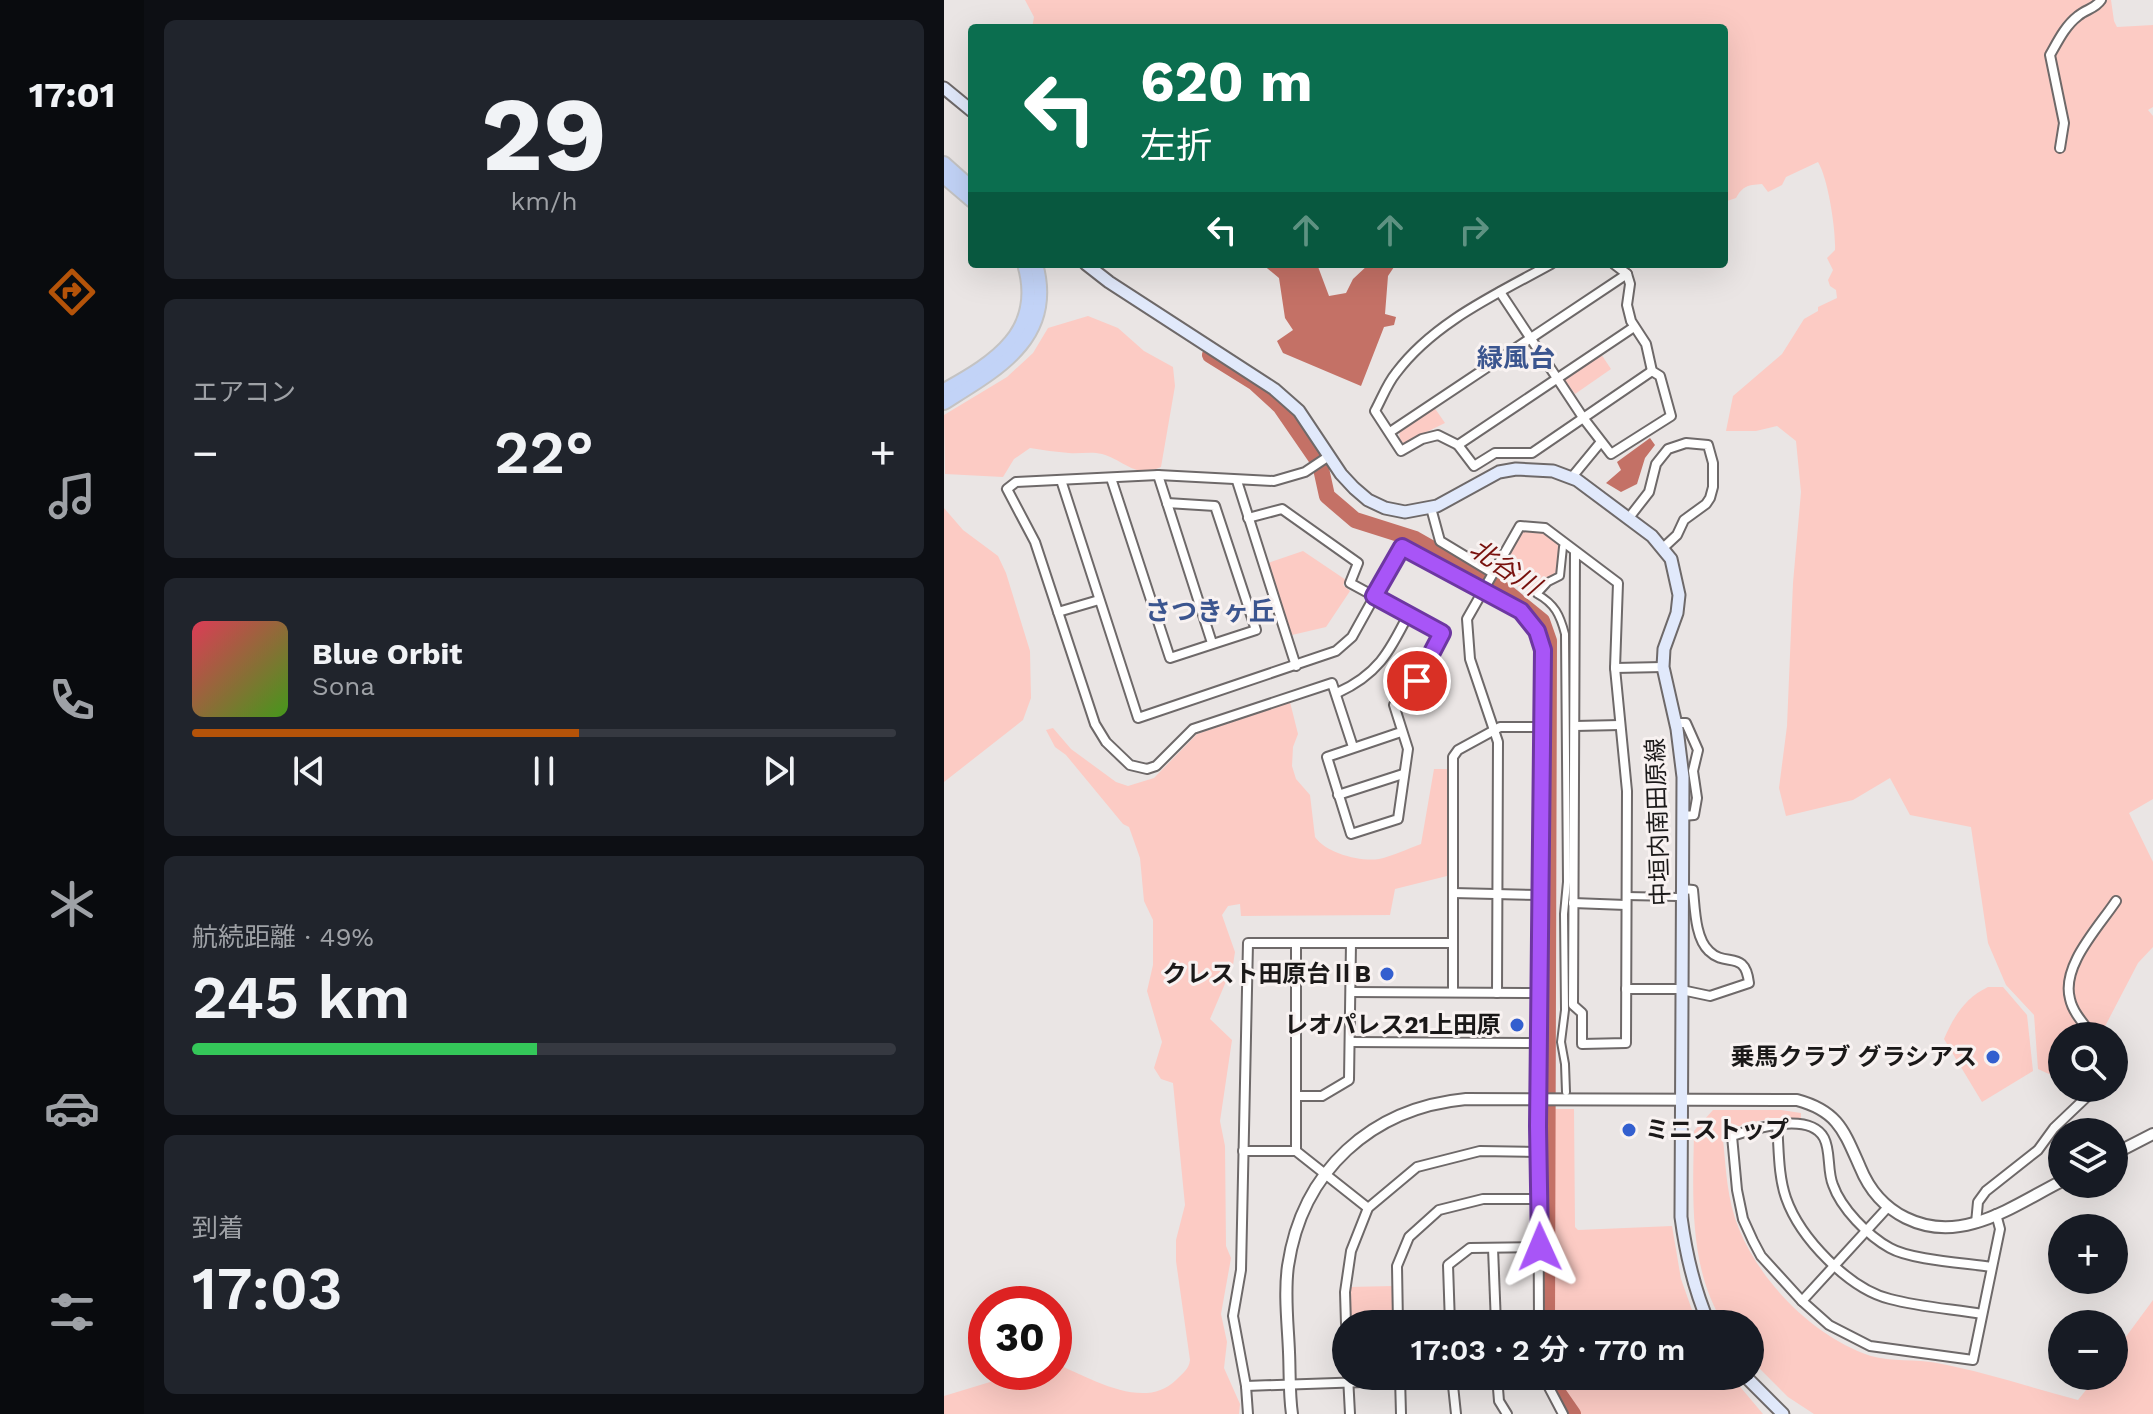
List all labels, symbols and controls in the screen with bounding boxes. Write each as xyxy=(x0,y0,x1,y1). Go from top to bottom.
text: 620 m xyxy=(1140,49,1313,115)
icon: left xyxy=(1008,56,1112,160)
text: 29 xyxy=(481,73,607,195)
text: 17:01 xyxy=(29,74,115,116)
text: 左折 xyxy=(1140,125,1212,167)
text: km/h xyxy=(511,186,577,216)
icon: left xyxy=(1200,208,1244,252)
icon: ahead xyxy=(1284,208,1328,252)
icon: ahead xyxy=(1368,208,1412,252)
icon: right xyxy=(1452,208,1496,252)
icon: directions xyxy=(44,264,100,320)
district label: 緑風台 xyxy=(1477,343,1555,373)
text: エアコン xyxy=(192,377,296,407)
text: 22° xyxy=(494,417,594,488)
text: − xyxy=(192,427,219,479)
text: + xyxy=(869,427,896,479)
icon: music xyxy=(44,468,100,524)
water label: 北谷川 xyxy=(1464,533,1548,603)
district label: さつきヶ丘 xyxy=(1145,596,1275,626)
text: Blue Orbit xyxy=(312,636,462,671)
pin xyxy=(1383,647,1451,715)
icon: arrive xyxy=(1395,659,1439,703)
text: Sona xyxy=(312,671,375,701)
icon: phone xyxy=(44,672,100,728)
street label: 中垣内南田原線 xyxy=(1641,738,1675,906)
icon: previous xyxy=(287,749,331,793)
icon: pause xyxy=(522,749,566,793)
icon: next xyxy=(757,749,801,793)
icon: climate xyxy=(44,876,100,932)
text: 航続距離 · 49% xyxy=(192,922,374,952)
place label: クレスト田原台ⅡB xyxy=(1163,960,1371,988)
text: 245 km xyxy=(192,962,410,1033)
marker: クレスト田原台ⅡB xyxy=(1378,965,1396,983)
place label: レオパレス21上田原 xyxy=(1284,1011,1501,1039)
marker: レオパレス21上田原 xyxy=(1508,1016,1526,1034)
map controls xyxy=(2048,1022,2128,1390)
button: search xyxy=(2048,1022,2128,1102)
place label: 乗馬クラブ グラシアス xyxy=(1731,1043,1977,1071)
marker: 乗馬クラブ グラシアス xyxy=(1984,1048,2002,1066)
icon: car xyxy=(44,1080,100,1136)
place label: ミニストップ xyxy=(1645,1116,1789,1144)
button: layers xyxy=(2048,1118,2128,1198)
marker: ミニストップ xyxy=(1620,1121,1638,1139)
position arrow xyxy=(1498,1205,1582,1289)
text: 到着 xyxy=(192,1213,244,1243)
button: + xyxy=(2048,1214,2128,1294)
text: 17:03 xyxy=(192,1253,343,1324)
icon: filters xyxy=(44,1284,100,1340)
speed limit sign: 30 xyxy=(968,1286,1072,1390)
button: − xyxy=(2048,1310,2128,1390)
text: 17:03 · 2 分 · 770 m xyxy=(1411,1332,1685,1367)

